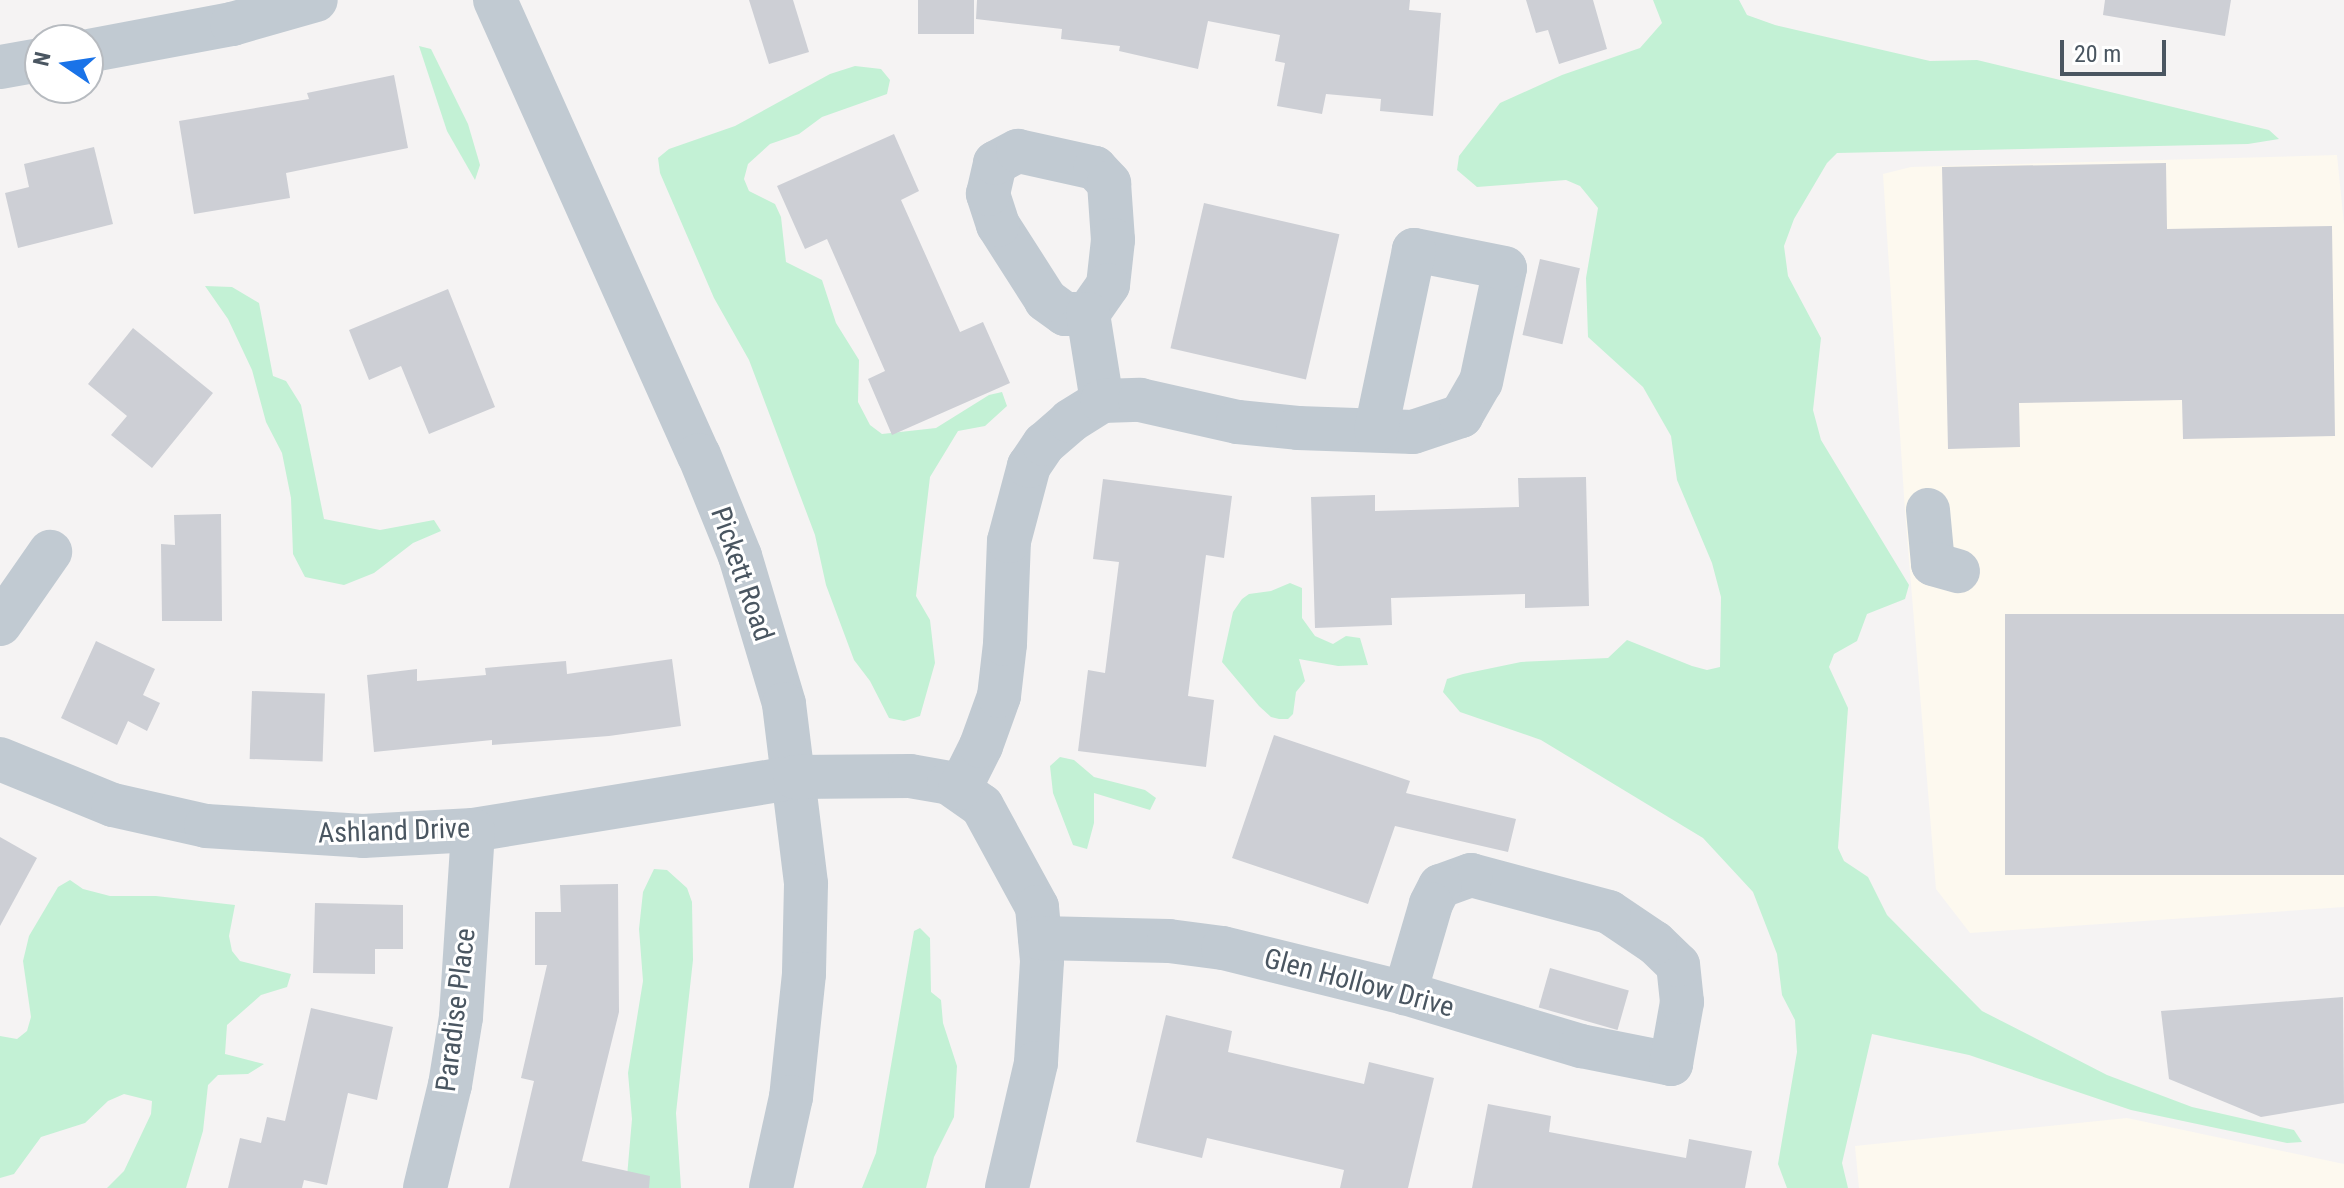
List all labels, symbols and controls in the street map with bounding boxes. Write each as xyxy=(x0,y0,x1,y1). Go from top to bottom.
north arrow xyxy=(24,24,104,104)
scale bar xyxy=(2064,24,2170,74)
text: 20 m xyxy=(2074,40,2121,68)
text: N xyxy=(28,50,56,68)
street label: Pickett Road xyxy=(703,503,781,645)
street label: Ashland Drive xyxy=(317,812,471,850)
street label: Paradise Place xyxy=(429,926,483,1094)
street label: Glen Hollow Drive xyxy=(1261,942,1457,1024)

